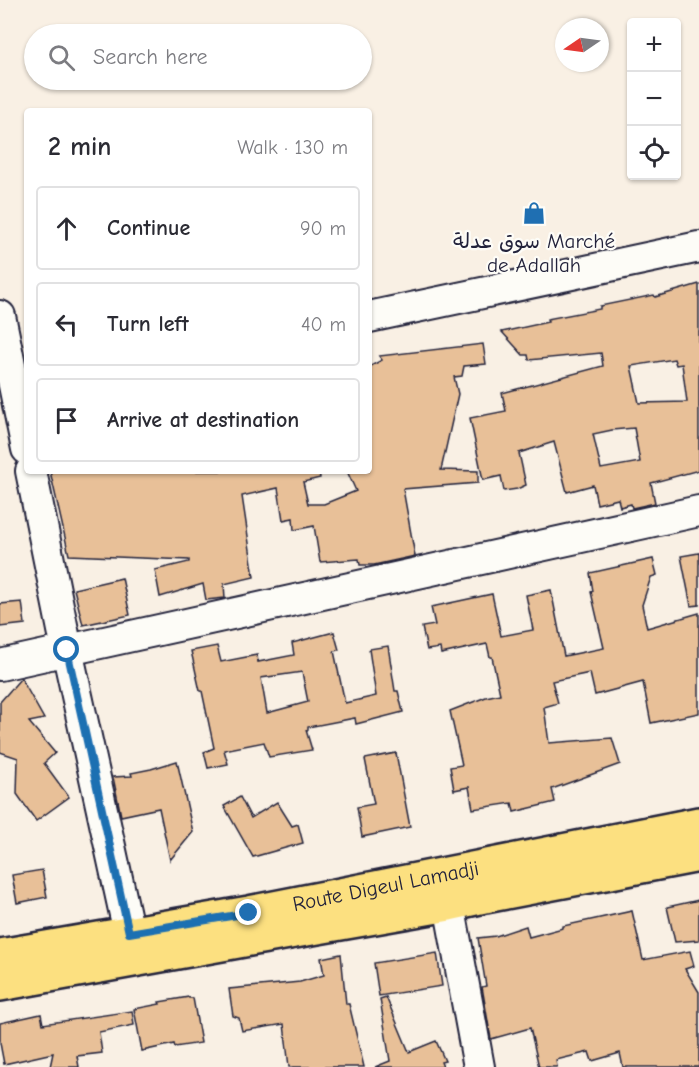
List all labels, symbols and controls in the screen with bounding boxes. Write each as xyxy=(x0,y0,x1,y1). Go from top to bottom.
north arrow xyxy=(555,18,609,72)
map controls xyxy=(627,18,681,180)
button: + xyxy=(627,18,681,72)
search box xyxy=(24,24,372,90)
icon: search xyxy=(45,41,78,74)
text: Search here xyxy=(93,44,208,70)
button: − xyxy=(627,72,681,126)
button: locate xyxy=(627,126,681,180)
text: 2 min xyxy=(48,132,111,162)
text: Walk · 130 m xyxy=(237,136,348,159)
shop icon: سوق عدلة Marché de Adallah xyxy=(521,200,547,226)
icon: ahead xyxy=(50,212,83,245)
text: Continue xyxy=(107,215,190,241)
text: 90 m xyxy=(300,217,346,240)
place label: سوق عدلة Marché de Adallah xyxy=(453,229,615,277)
icon: left xyxy=(50,308,83,341)
text: Turn left xyxy=(107,311,189,337)
text: 40 m xyxy=(301,313,346,336)
icon: arrive xyxy=(50,404,83,437)
text: Arrive at destination xyxy=(107,407,299,433)
route start xyxy=(53,636,79,662)
street label: Route Digeul Lamadji xyxy=(291,856,481,916)
route end xyxy=(235,899,261,925)

